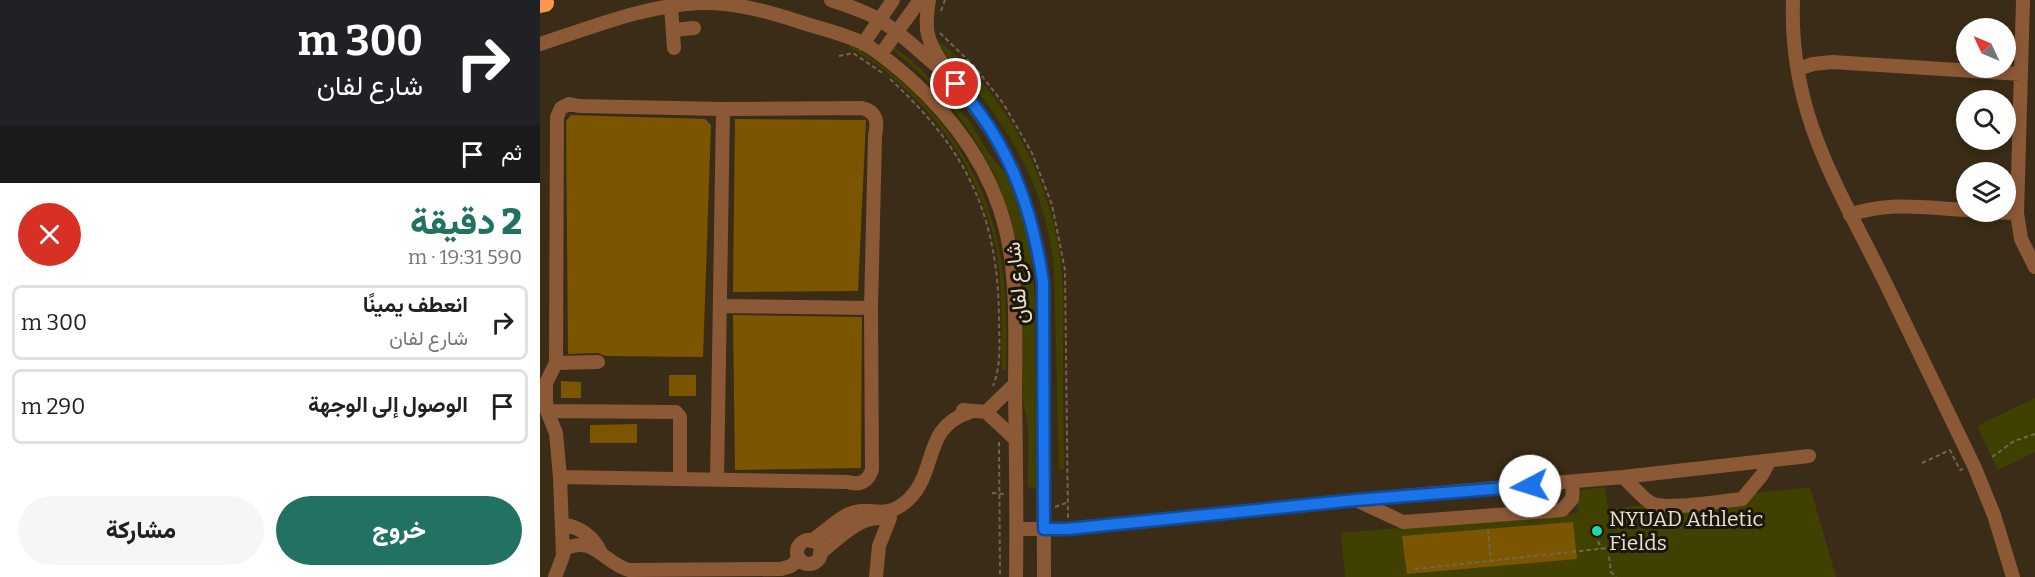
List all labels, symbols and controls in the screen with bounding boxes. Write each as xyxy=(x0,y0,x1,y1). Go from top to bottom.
text: 300 m xyxy=(298,16,423,66)
north arrow xyxy=(1956,18,2016,78)
map controls xyxy=(1956,18,2016,222)
icon: right xyxy=(444,24,522,102)
pin xyxy=(930,58,981,109)
icon: arrive xyxy=(939,67,972,100)
text: شارع لفان xyxy=(317,70,423,102)
button: search xyxy=(1956,90,2016,150)
icon: arrive xyxy=(456,138,489,171)
text: ثم xyxy=(501,139,522,166)
button: layers xyxy=(1956,162,2016,222)
text: 2 دقيقة xyxy=(410,200,522,244)
button: close xyxy=(18,203,81,266)
street label: شارع لفان xyxy=(1000,240,1035,325)
text: 590 m · 19:31 xyxy=(408,245,522,269)
text: انعطف يمينًا xyxy=(363,291,468,318)
icon: right xyxy=(486,306,519,339)
text: 300 m xyxy=(21,309,87,336)
text: شارع لفان xyxy=(389,326,468,350)
icon: arrive xyxy=(486,390,519,423)
text: الوصول إلى الوجهة xyxy=(308,391,468,418)
text: 290 m xyxy=(21,393,85,420)
position arrow xyxy=(1498,454,1562,518)
button: مشاركة xyxy=(18,496,264,565)
button: خروج xyxy=(276,496,522,565)
place label: NYUAD Athletic Fields xyxy=(1609,506,1763,556)
marker: NYUAD Athletic Fields xyxy=(1590,524,1604,538)

